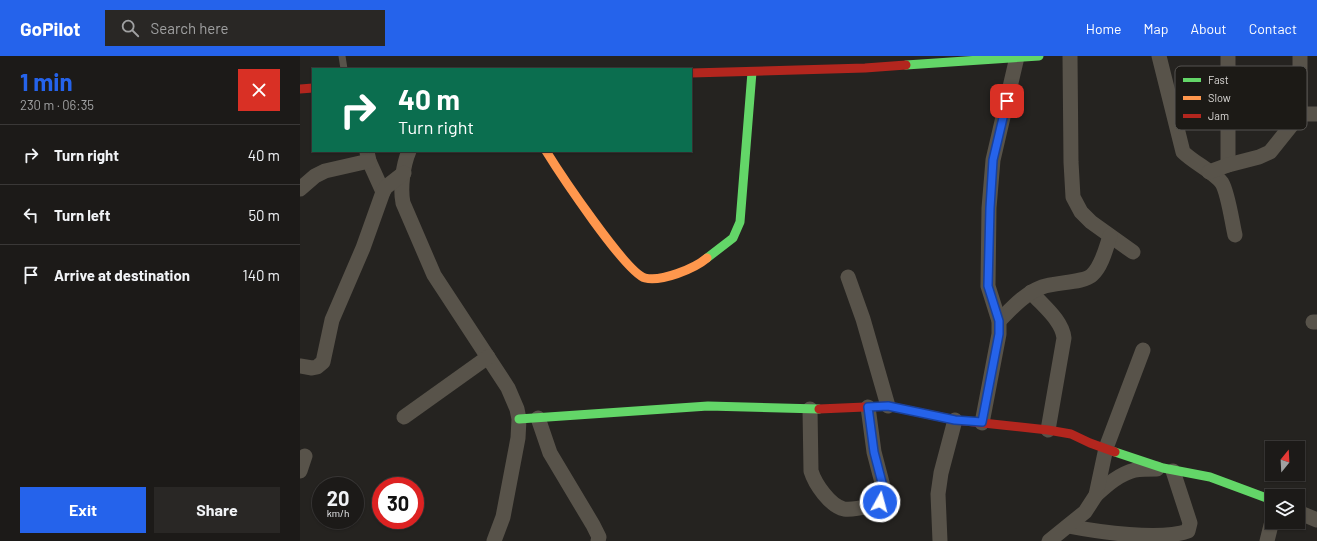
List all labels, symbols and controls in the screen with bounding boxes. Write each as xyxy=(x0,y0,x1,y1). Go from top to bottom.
search box xyxy=(105,10,385,46)
text: GoPilot xyxy=(20,17,81,40)
icon: search xyxy=(119,17,141,39)
text: Search here xyxy=(151,19,229,37)
text: Home xyxy=(1086,20,1122,37)
text: Map xyxy=(1144,20,1168,37)
text: About xyxy=(1190,20,1227,37)
text: Contact xyxy=(1249,20,1297,37)
legend xyxy=(1175,66,1307,130)
text: 1 min xyxy=(20,67,73,96)
button: close xyxy=(238,69,280,111)
text: Fast xyxy=(1208,73,1229,86)
text: 40 m xyxy=(398,82,460,116)
icon: right xyxy=(332,84,384,136)
pin xyxy=(990,84,1024,118)
icon: arrive xyxy=(996,90,1018,112)
text: Slow xyxy=(1208,91,1231,104)
text: 230 m · 06:35 xyxy=(20,97,94,113)
text: Jam xyxy=(1208,109,1229,122)
text: Turn right xyxy=(398,116,474,138)
icon: right xyxy=(20,144,42,166)
text: Turn right xyxy=(54,146,119,164)
text: 40 m xyxy=(248,146,280,164)
icon: left xyxy=(20,204,42,226)
text: Turn left xyxy=(54,206,110,224)
text: 50 m xyxy=(248,206,280,224)
icon: arrive xyxy=(20,264,42,286)
text: Arrive at destination xyxy=(54,266,190,284)
text: 140 m xyxy=(243,266,280,284)
north arrow xyxy=(1265,441,1305,481)
map controls xyxy=(1265,441,1305,529)
speed limit sign: 30 xyxy=(372,477,424,529)
position arrow xyxy=(859,481,901,523)
text: 20 xyxy=(327,486,349,510)
button: Exit xyxy=(20,487,146,533)
button: Share xyxy=(154,487,280,533)
button: layers xyxy=(1265,489,1305,529)
text: km/h xyxy=(327,507,349,519)

